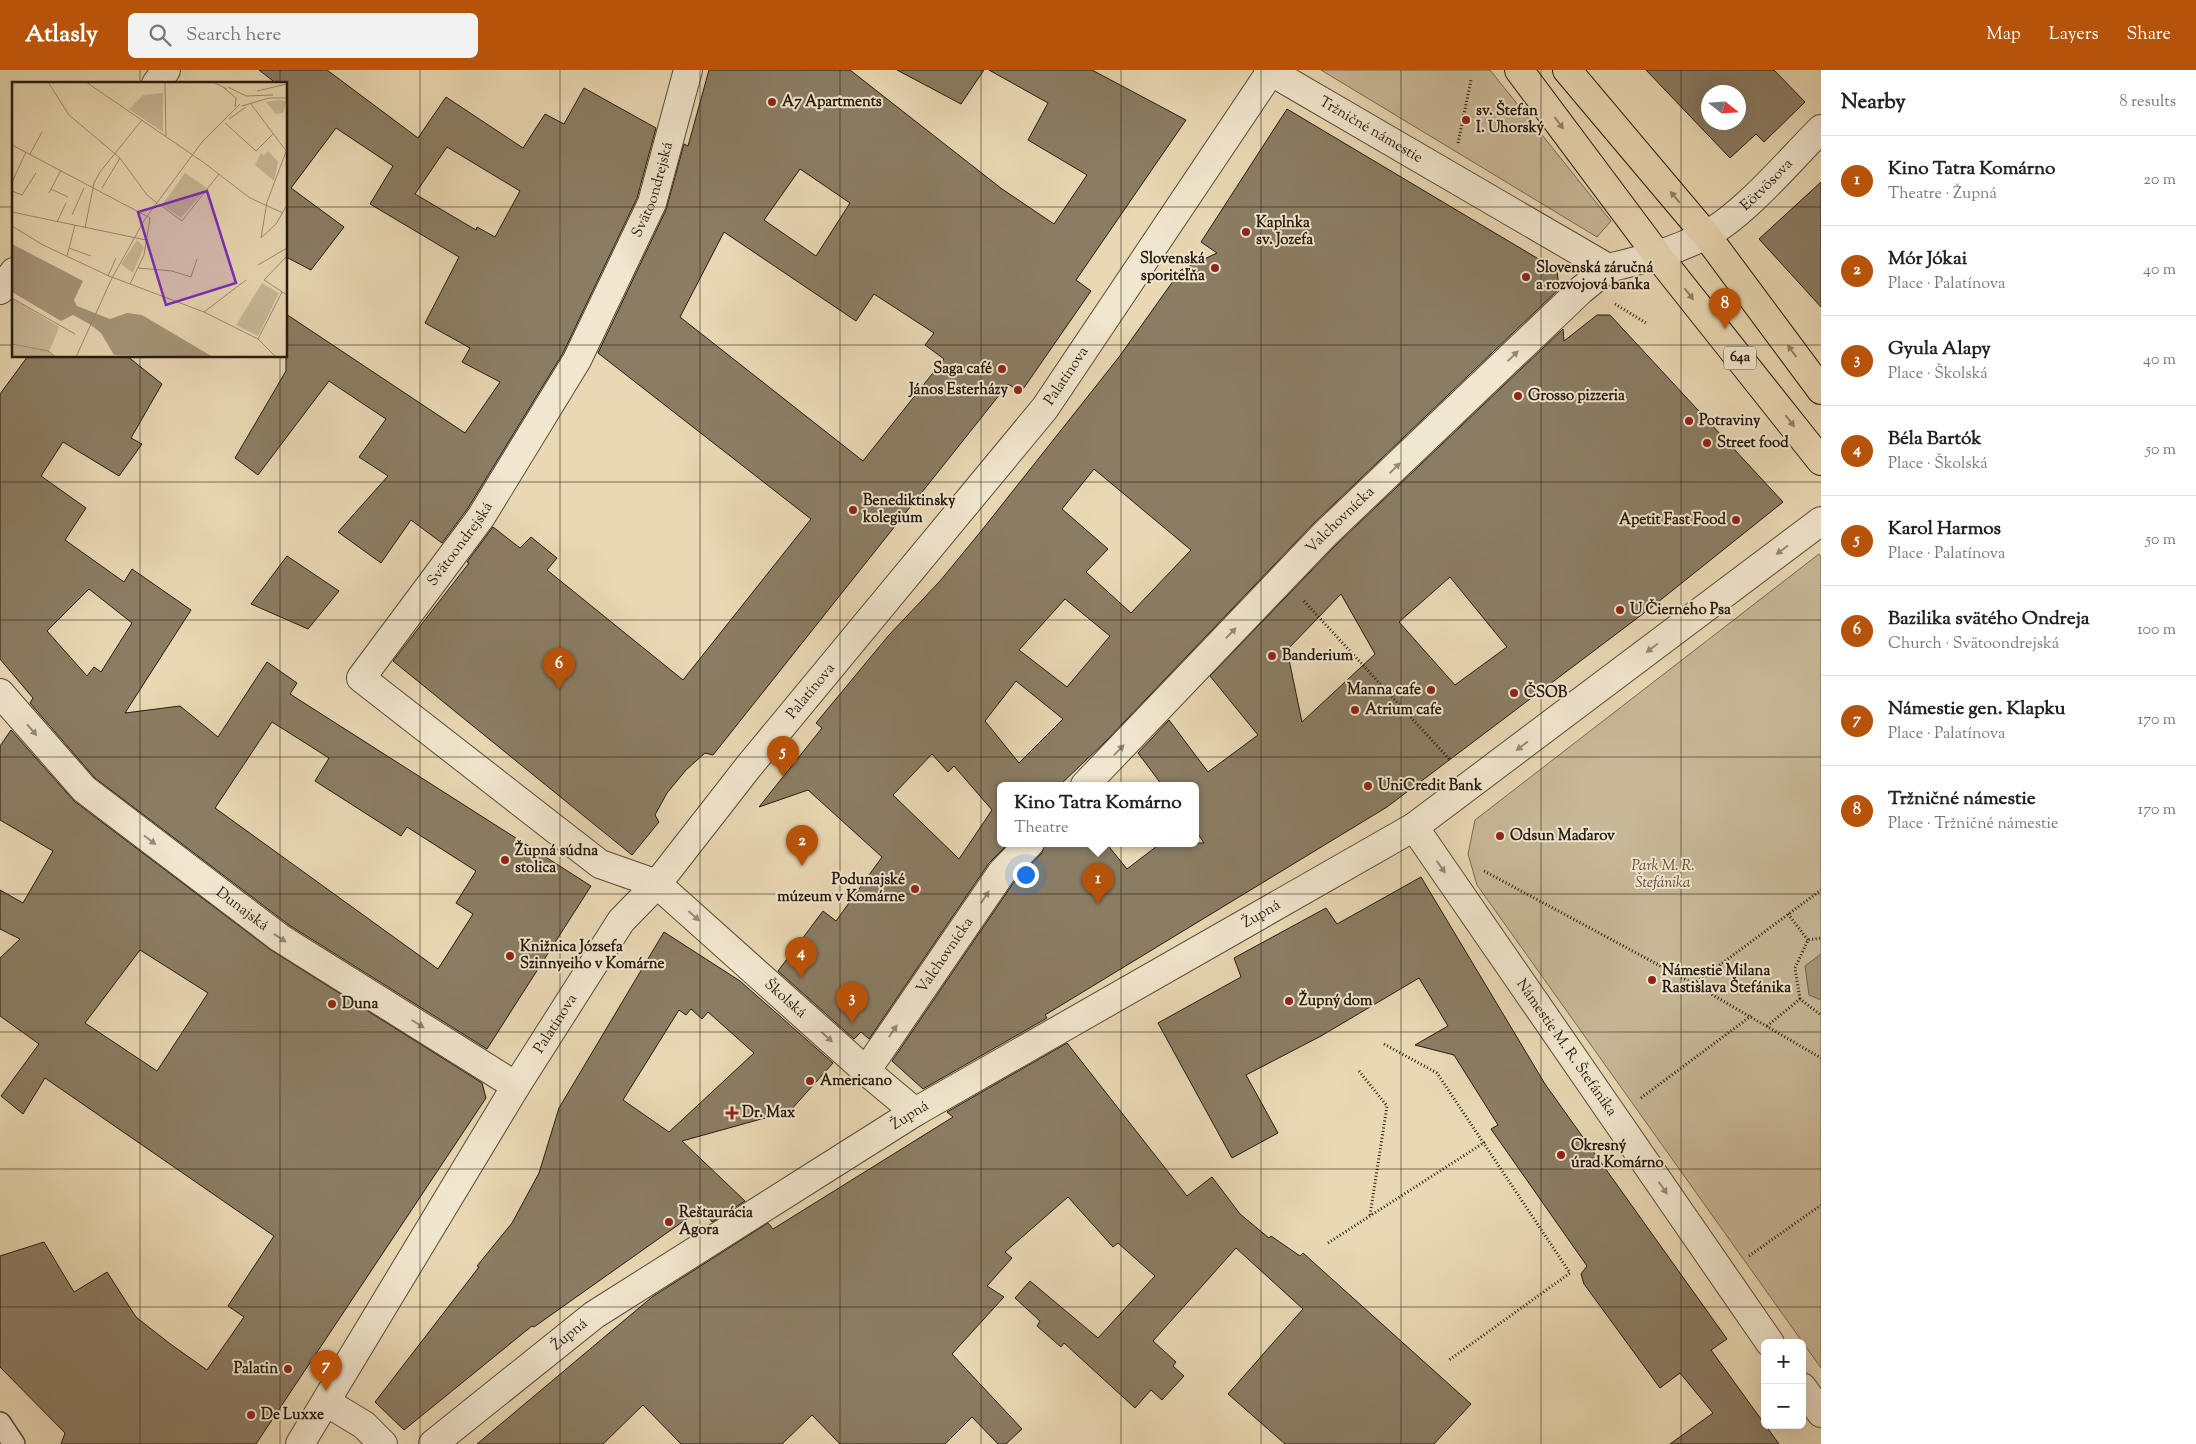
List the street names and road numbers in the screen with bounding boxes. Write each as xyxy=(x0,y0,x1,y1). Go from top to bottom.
street label: Tržničné námestie xyxy=(1315,91,1427,168)
street label: Svätoondrejská xyxy=(627,139,679,241)
street label: Eötvösova xyxy=(1736,154,1798,216)
street label: Palatínova xyxy=(1039,342,1094,410)
road number: 64a xyxy=(1724,346,1756,370)
street label: Valchovnícka xyxy=(1301,482,1379,558)
street label: Svätoondrejská xyxy=(422,498,498,591)
street label: Palatínova xyxy=(781,659,840,724)
street label: Dunajská xyxy=(211,882,273,936)
street label: Župná xyxy=(1238,895,1285,934)
street label: Valchovnícka xyxy=(911,913,979,998)
street label: Školská xyxy=(759,973,811,1023)
street label: Námestie M. R. Štefánika xyxy=(1511,975,1622,1121)
street label: Palatínova xyxy=(529,990,583,1057)
street label: Župná xyxy=(886,1096,933,1135)
street label: Župná xyxy=(546,1313,592,1356)

